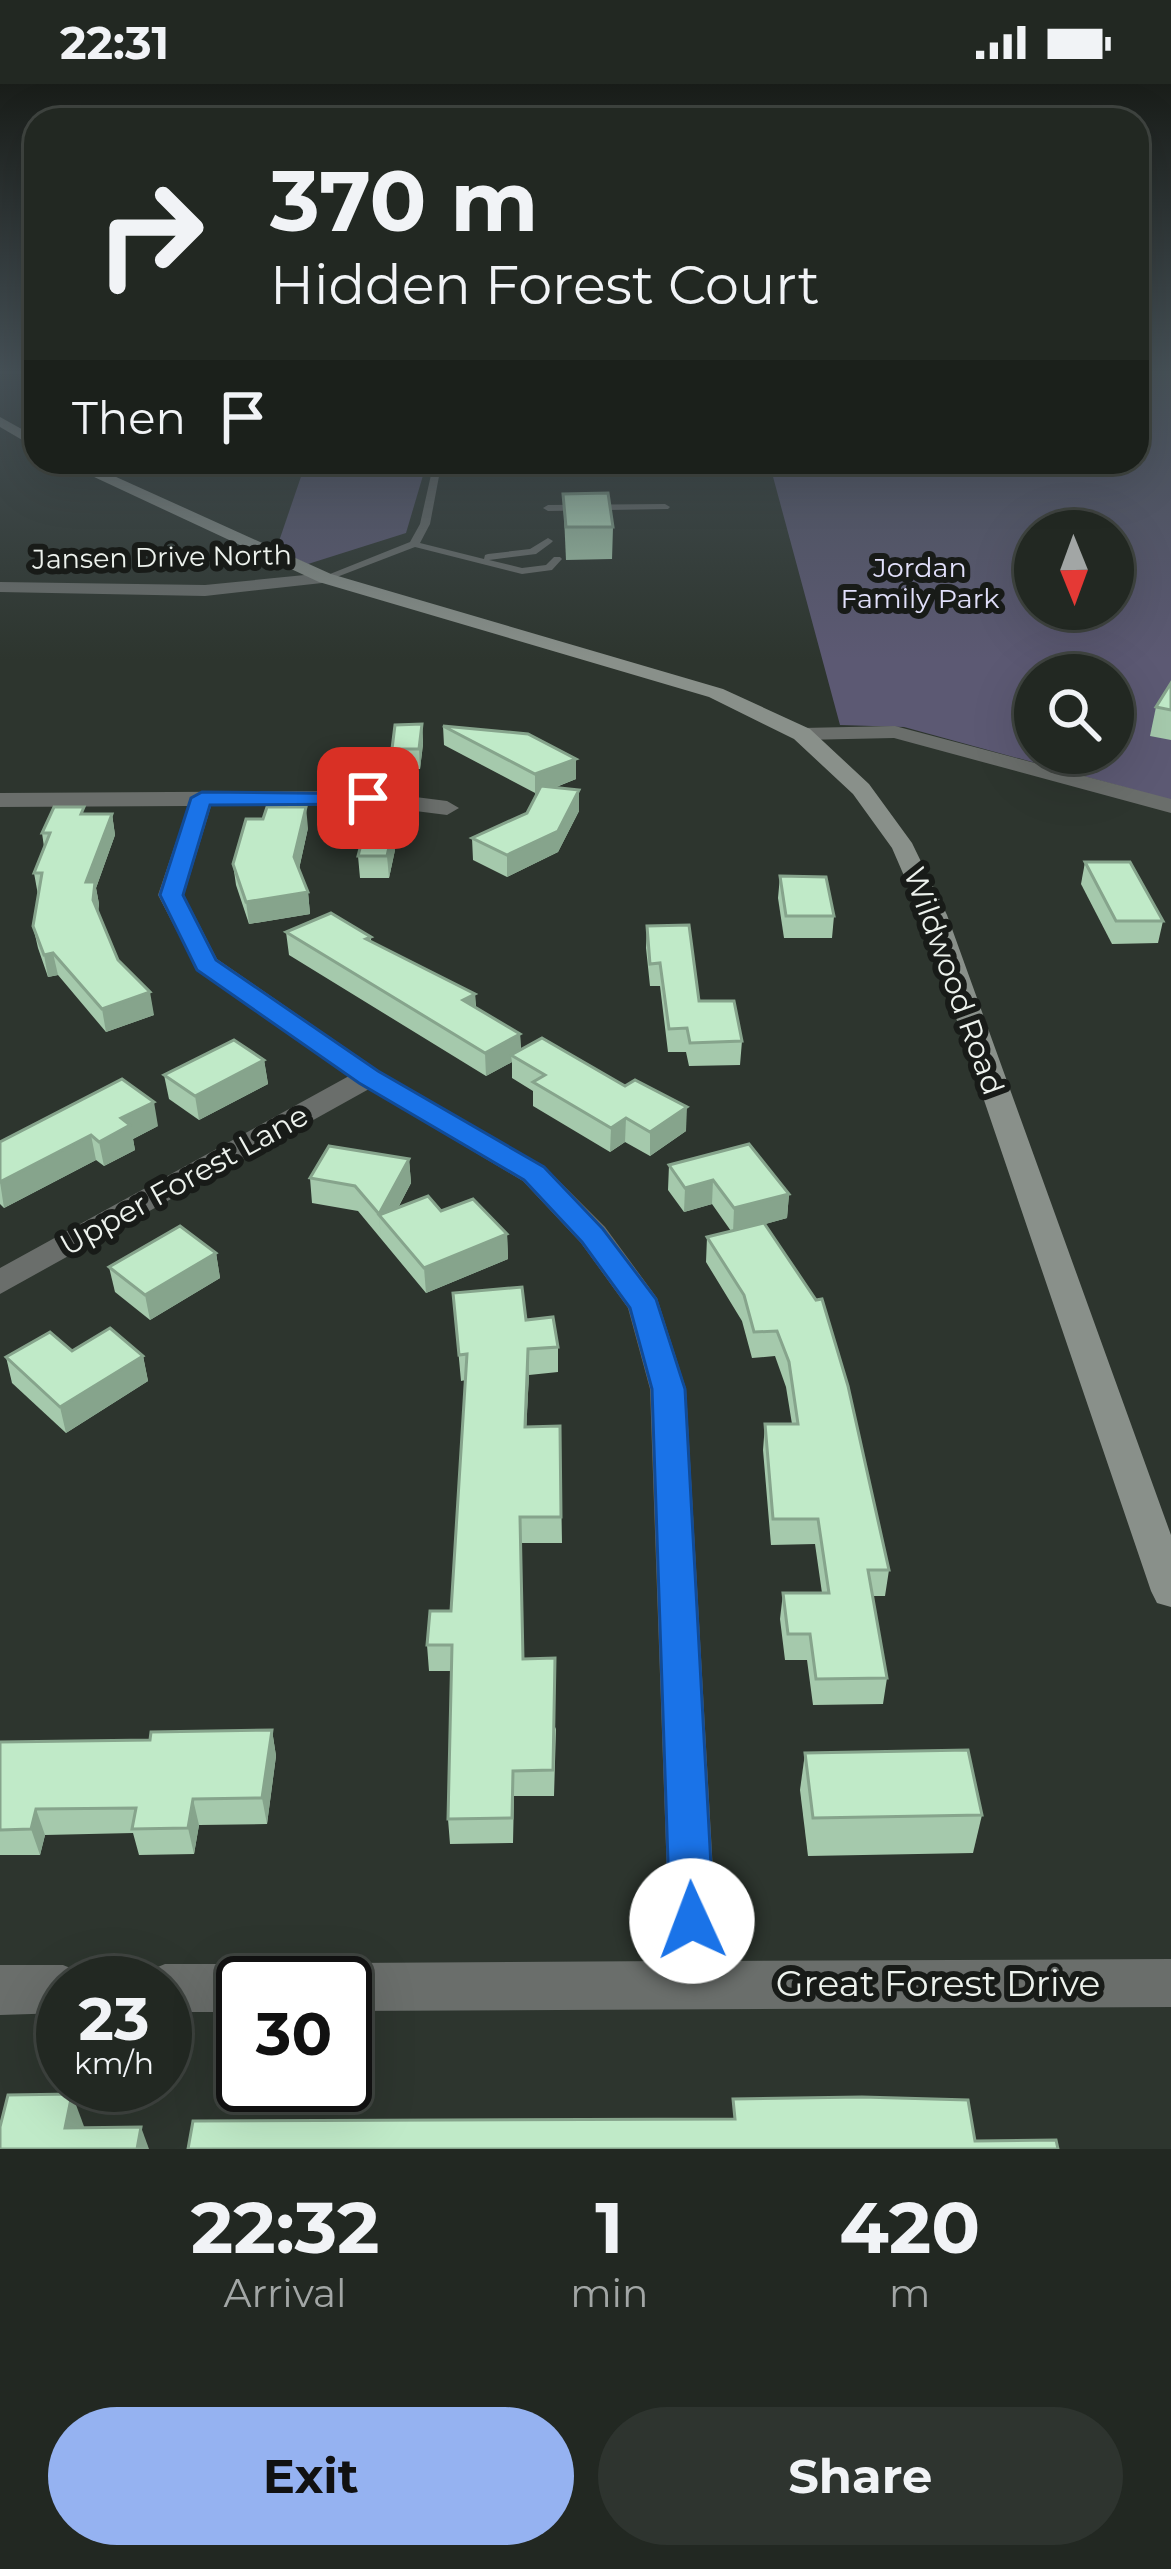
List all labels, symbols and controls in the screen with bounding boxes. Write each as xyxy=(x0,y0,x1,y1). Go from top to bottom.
text: 22:31 xyxy=(60,15,169,70)
text: 370 m xyxy=(270,150,538,252)
icon: right xyxy=(72,156,228,312)
text: Hidden Forest Court xyxy=(270,252,820,318)
icon: arrive xyxy=(210,384,276,450)
text: Then xyxy=(72,390,186,445)
north arrow xyxy=(1014,510,1134,630)
map controls xyxy=(1014,510,1134,774)
street label: Jansen Drive North xyxy=(31,538,292,576)
park label: Jordan Family Park xyxy=(841,551,1000,615)
button: search xyxy=(1014,654,1134,774)
pin xyxy=(317,747,419,849)
icon: arrive xyxy=(335,765,401,831)
street label: Wildwood Road xyxy=(896,862,1012,1100)
street label: Upper Forest Lane xyxy=(53,1096,315,1264)
position arrow xyxy=(629,1858,755,1984)
speed limit sign: 30 xyxy=(216,1956,372,2112)
street label: Great Forest Drive xyxy=(776,1961,1100,2005)
text: 23 xyxy=(79,1982,149,2055)
text: km/h xyxy=(74,2045,154,2082)
text: 22:32 xyxy=(191,2183,379,2271)
text: 1 xyxy=(595,2183,623,2271)
text: 420 xyxy=(839,2183,980,2271)
text: Arrival xyxy=(224,2269,347,2317)
text: min xyxy=(570,2269,648,2317)
text: m xyxy=(889,2269,930,2317)
button: Exit xyxy=(48,2407,574,2545)
button: Share xyxy=(598,2407,1123,2545)

